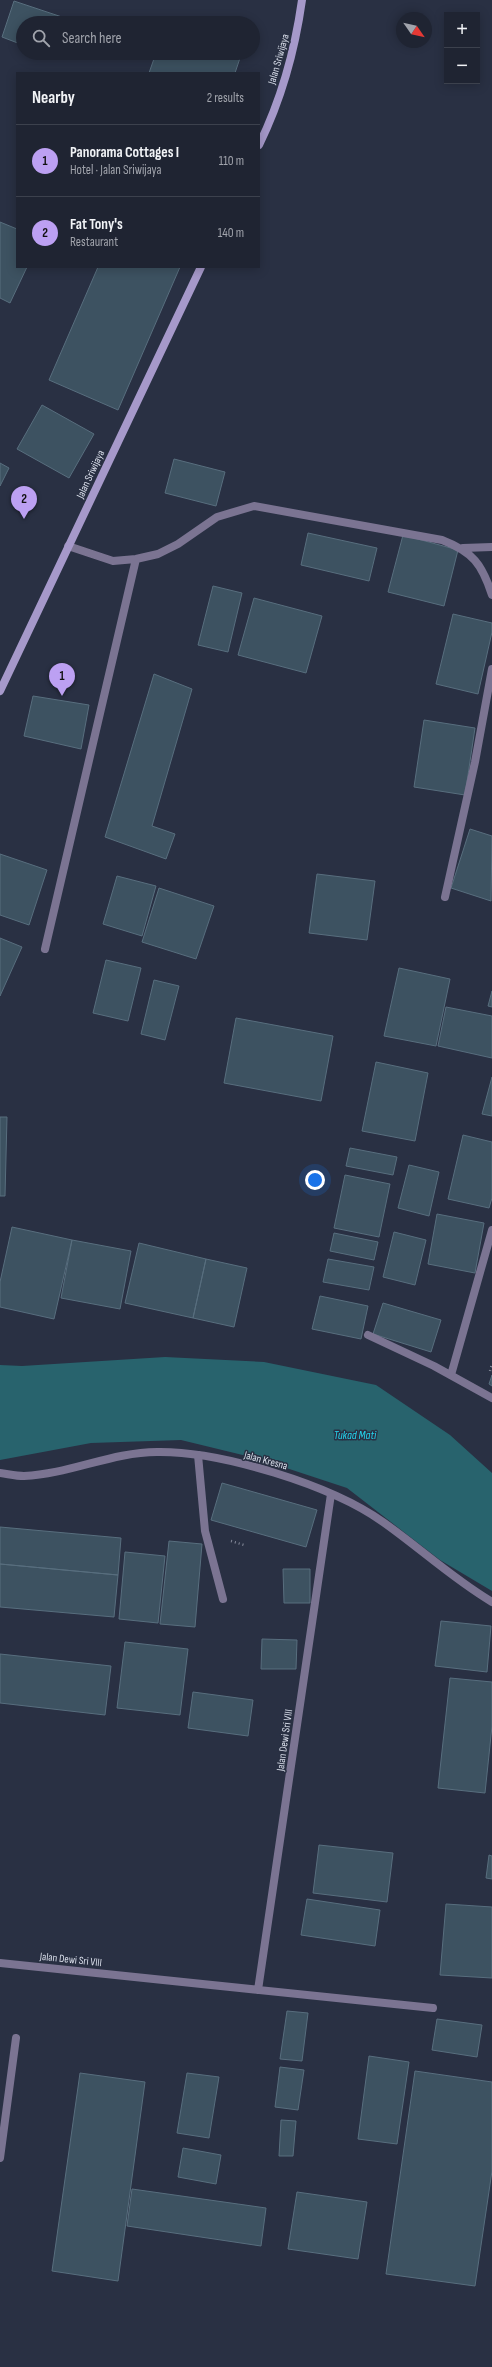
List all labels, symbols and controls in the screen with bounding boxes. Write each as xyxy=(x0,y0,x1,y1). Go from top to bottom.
north arrow xyxy=(396,12,432,48)
map controls xyxy=(444,12,480,84)
button: + xyxy=(444,12,480,48)
search box xyxy=(16,16,260,60)
icon: search xyxy=(30,27,52,49)
text: Search here xyxy=(62,29,122,48)
street label: Jalan Sriwijaya xyxy=(265,32,292,87)
button: − xyxy=(444,48,480,84)
text: Nearby xyxy=(32,88,75,108)
text: 2 results xyxy=(207,90,244,106)
text: Panorama Cottages I xyxy=(70,143,179,162)
text: 1 xyxy=(42,153,48,169)
text: 110 m xyxy=(219,153,244,169)
text: Hotel · Jalan Sriwijaya xyxy=(70,162,161,178)
text: Fat Tony's xyxy=(70,215,123,234)
text: 2 xyxy=(42,225,48,241)
text: 140 m xyxy=(218,225,244,241)
text: Restaurant xyxy=(70,234,118,250)
street label: Jalan Sriwijaya xyxy=(73,448,107,501)
pin: 2 xyxy=(11,486,37,519)
pin: 1 xyxy=(49,663,75,696)
your location xyxy=(305,1170,325,1190)
water label: Tukad Mati xyxy=(334,1428,377,1443)
street label: Jalan Kresna xyxy=(242,1448,289,1473)
street label: Jalan Dewi Sri VIII xyxy=(274,1708,295,1773)
street label: Jalan Dewi Sri VIII xyxy=(38,1950,103,1969)

